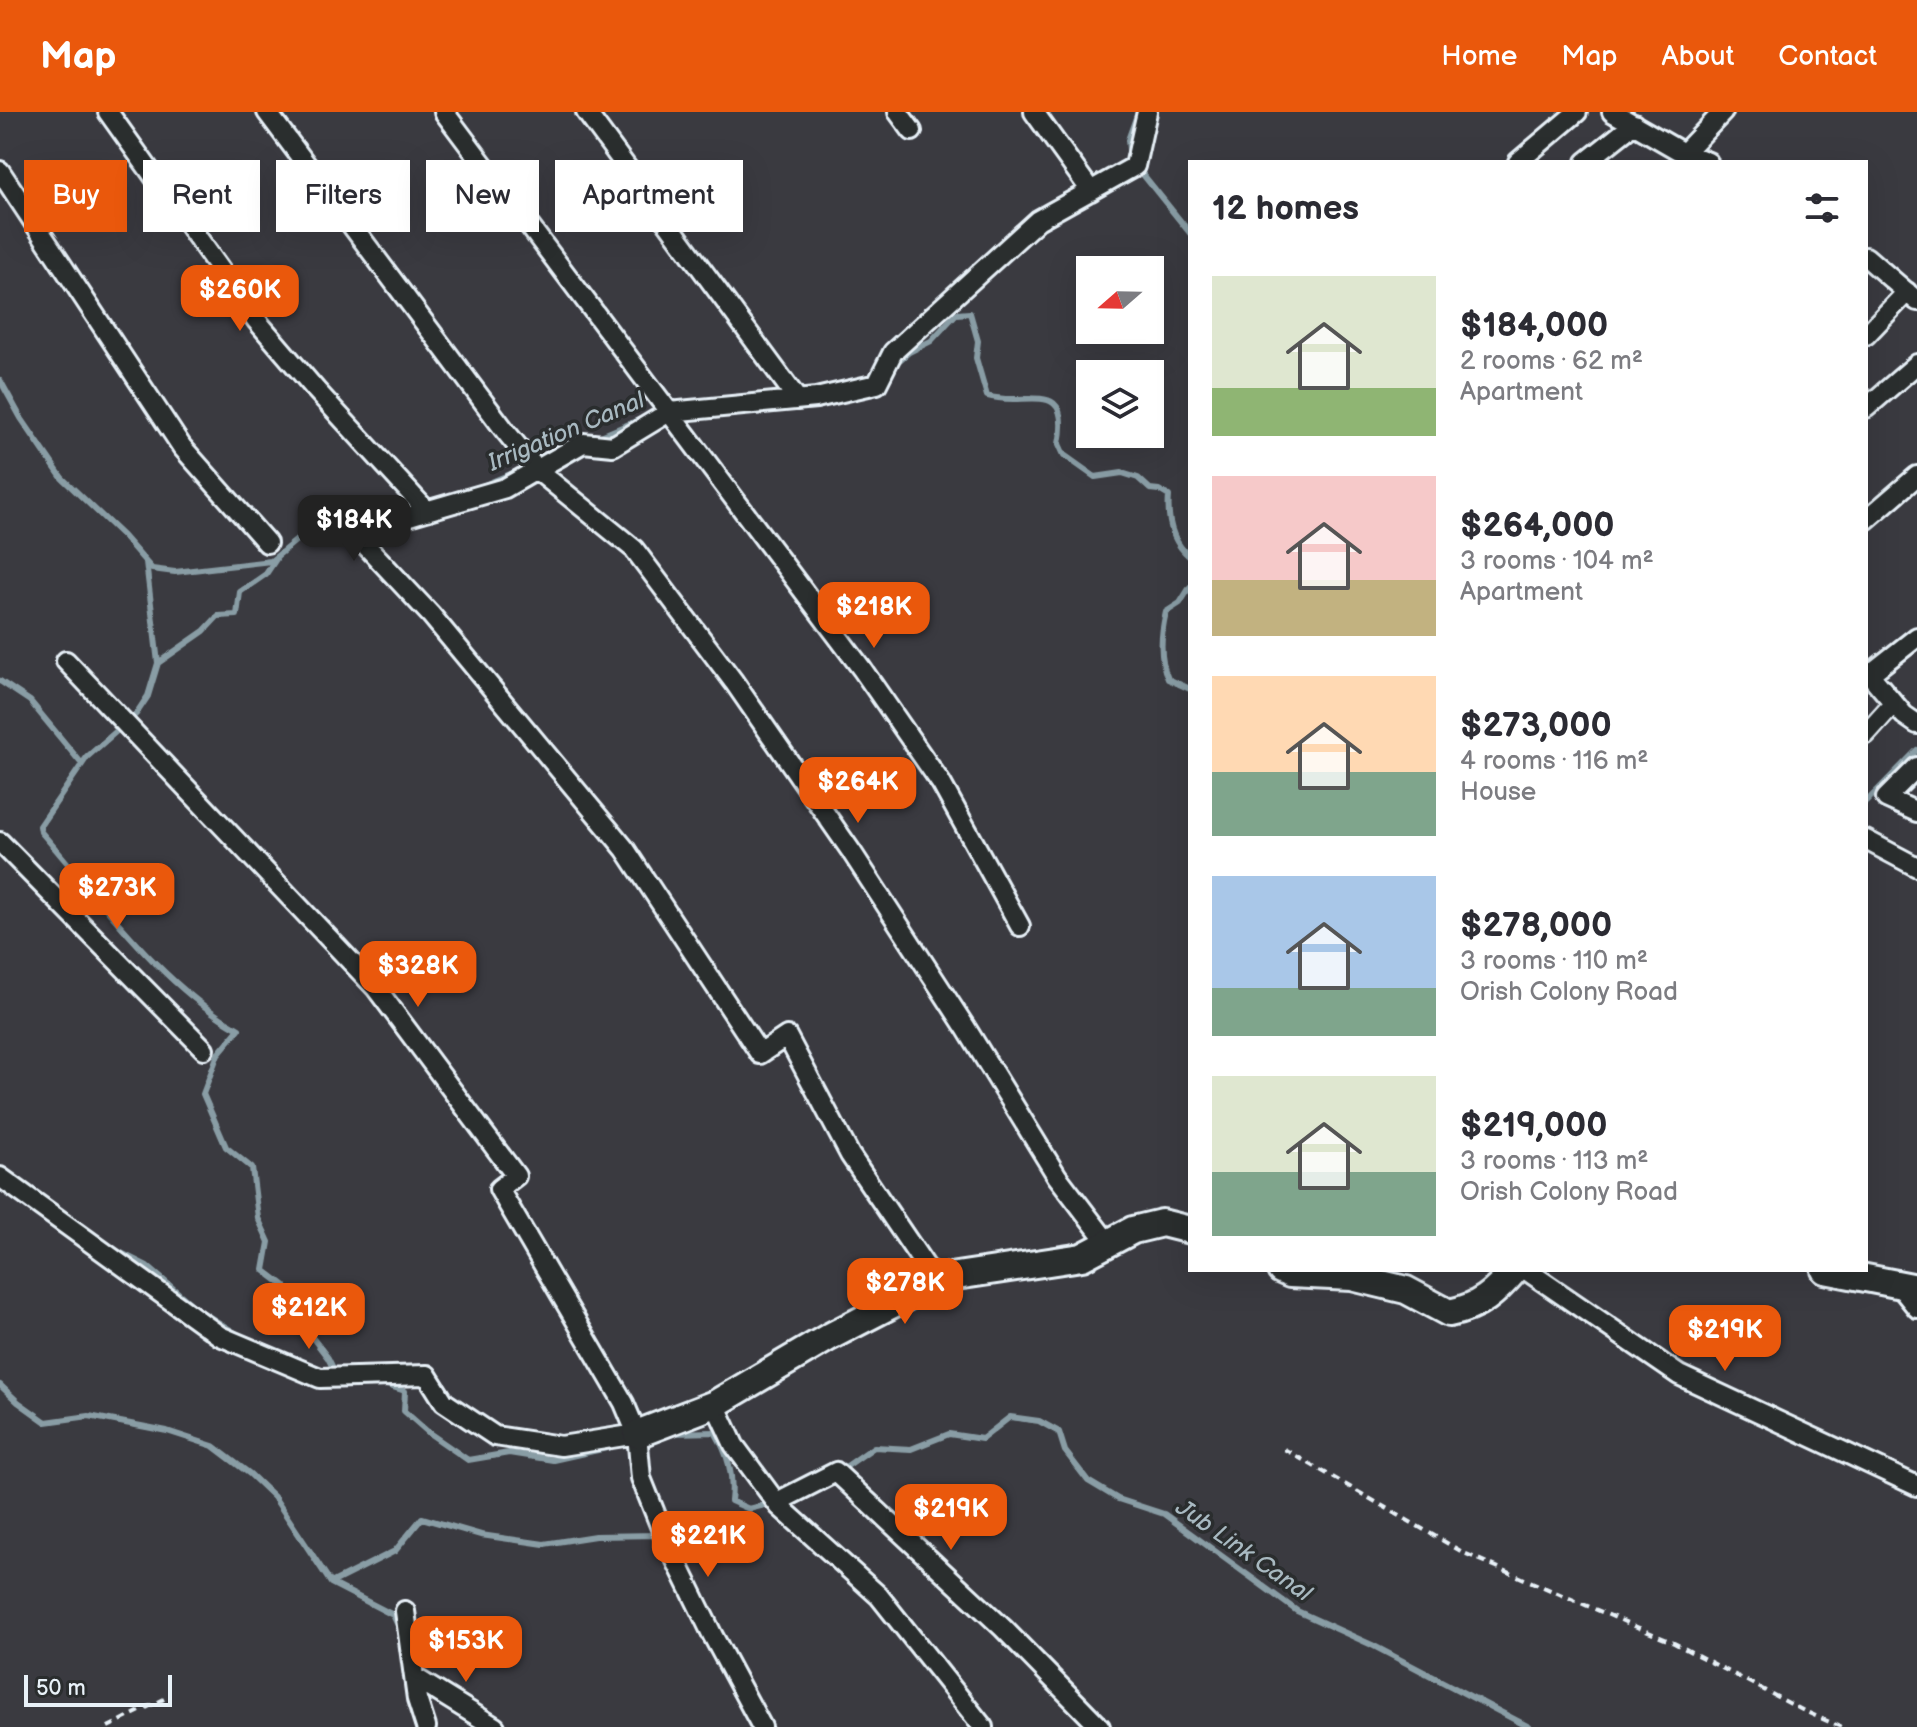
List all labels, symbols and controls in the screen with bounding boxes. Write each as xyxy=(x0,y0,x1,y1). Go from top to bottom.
text: Map xyxy=(40,34,116,79)
text: Home xyxy=(1441,40,1517,73)
text: Map xyxy=(1561,40,1618,73)
text: About xyxy=(1662,40,1734,73)
text: Contact xyxy=(1778,40,1877,73)
chip: Buy xyxy=(24,160,127,232)
chip: Rent xyxy=(143,160,260,232)
chip: Filters xyxy=(276,160,410,232)
chip: New xyxy=(426,160,539,232)
chip: Apartment xyxy=(555,160,743,232)
icon: filters xyxy=(1800,186,1844,230)
text: 12 homes xyxy=(1212,188,1359,229)
north arrow xyxy=(1076,256,1164,344)
map controls xyxy=(1076,256,1164,448)
pin: $260K xyxy=(184,265,296,333)
text: $260K xyxy=(199,275,281,306)
text: $184,000 xyxy=(1460,305,1608,346)
icon: home xyxy=(1276,308,1372,404)
text: 2 rooms · 62 m² xyxy=(1460,346,1643,377)
button: layers xyxy=(1076,360,1164,448)
text: Apartment xyxy=(1460,377,1583,408)
water label: Irrigation Canal xyxy=(483,385,650,478)
pin: $184K xyxy=(298,495,410,563)
text: $184K xyxy=(316,505,392,536)
text: $264,000 xyxy=(1460,505,1615,546)
icon: home xyxy=(1276,508,1372,604)
text: 3 rooms · 104 m² xyxy=(1460,546,1654,577)
text: Apartment xyxy=(1460,577,1583,608)
pin: $218K xyxy=(818,582,930,650)
text: $218K xyxy=(836,592,912,623)
text: $273,000 xyxy=(1460,705,1612,746)
icon: home xyxy=(1276,708,1372,804)
text: 4 rooms · 116 m² xyxy=(1460,746,1648,777)
pin: $264K xyxy=(802,757,914,825)
text: $264K xyxy=(817,767,899,798)
text: House xyxy=(1460,777,1536,808)
pin: $273K xyxy=(61,863,173,931)
text: $273K xyxy=(77,873,157,904)
text: $278,000 xyxy=(1460,905,1612,946)
icon: home xyxy=(1276,908,1372,1004)
pin: $328K xyxy=(362,941,474,1009)
text: 3 rooms · 110 m² xyxy=(1460,946,1648,977)
text: $328K xyxy=(377,951,459,982)
text: Orish Colony Road xyxy=(1460,977,1678,1008)
text: $219,000 xyxy=(1460,1105,1607,1146)
icon: home xyxy=(1276,1108,1372,1204)
text: 3 rooms · 113 m² xyxy=(1460,1146,1649,1177)
text: Orish Colony Road xyxy=(1460,1177,1678,1208)
pin: $278K xyxy=(849,1258,961,1326)
text: $278K xyxy=(865,1268,945,1299)
pin: $212K xyxy=(253,1283,365,1351)
text: $212K xyxy=(271,1293,347,1324)
pin: $219K xyxy=(1669,1305,1781,1373)
text: $219K xyxy=(1687,1315,1763,1346)
pin: $219K xyxy=(895,1484,1007,1552)
water label: Jub Link Canal xyxy=(1169,1492,1318,1609)
text: $219K xyxy=(913,1494,989,1525)
pin: $221K xyxy=(652,1511,764,1579)
text: $221K xyxy=(670,1521,746,1552)
pin: $153K xyxy=(410,1616,522,1684)
text: $153K xyxy=(428,1626,504,1657)
scale bar xyxy=(24,1671,172,1707)
text: 50 m xyxy=(36,1675,86,1702)

